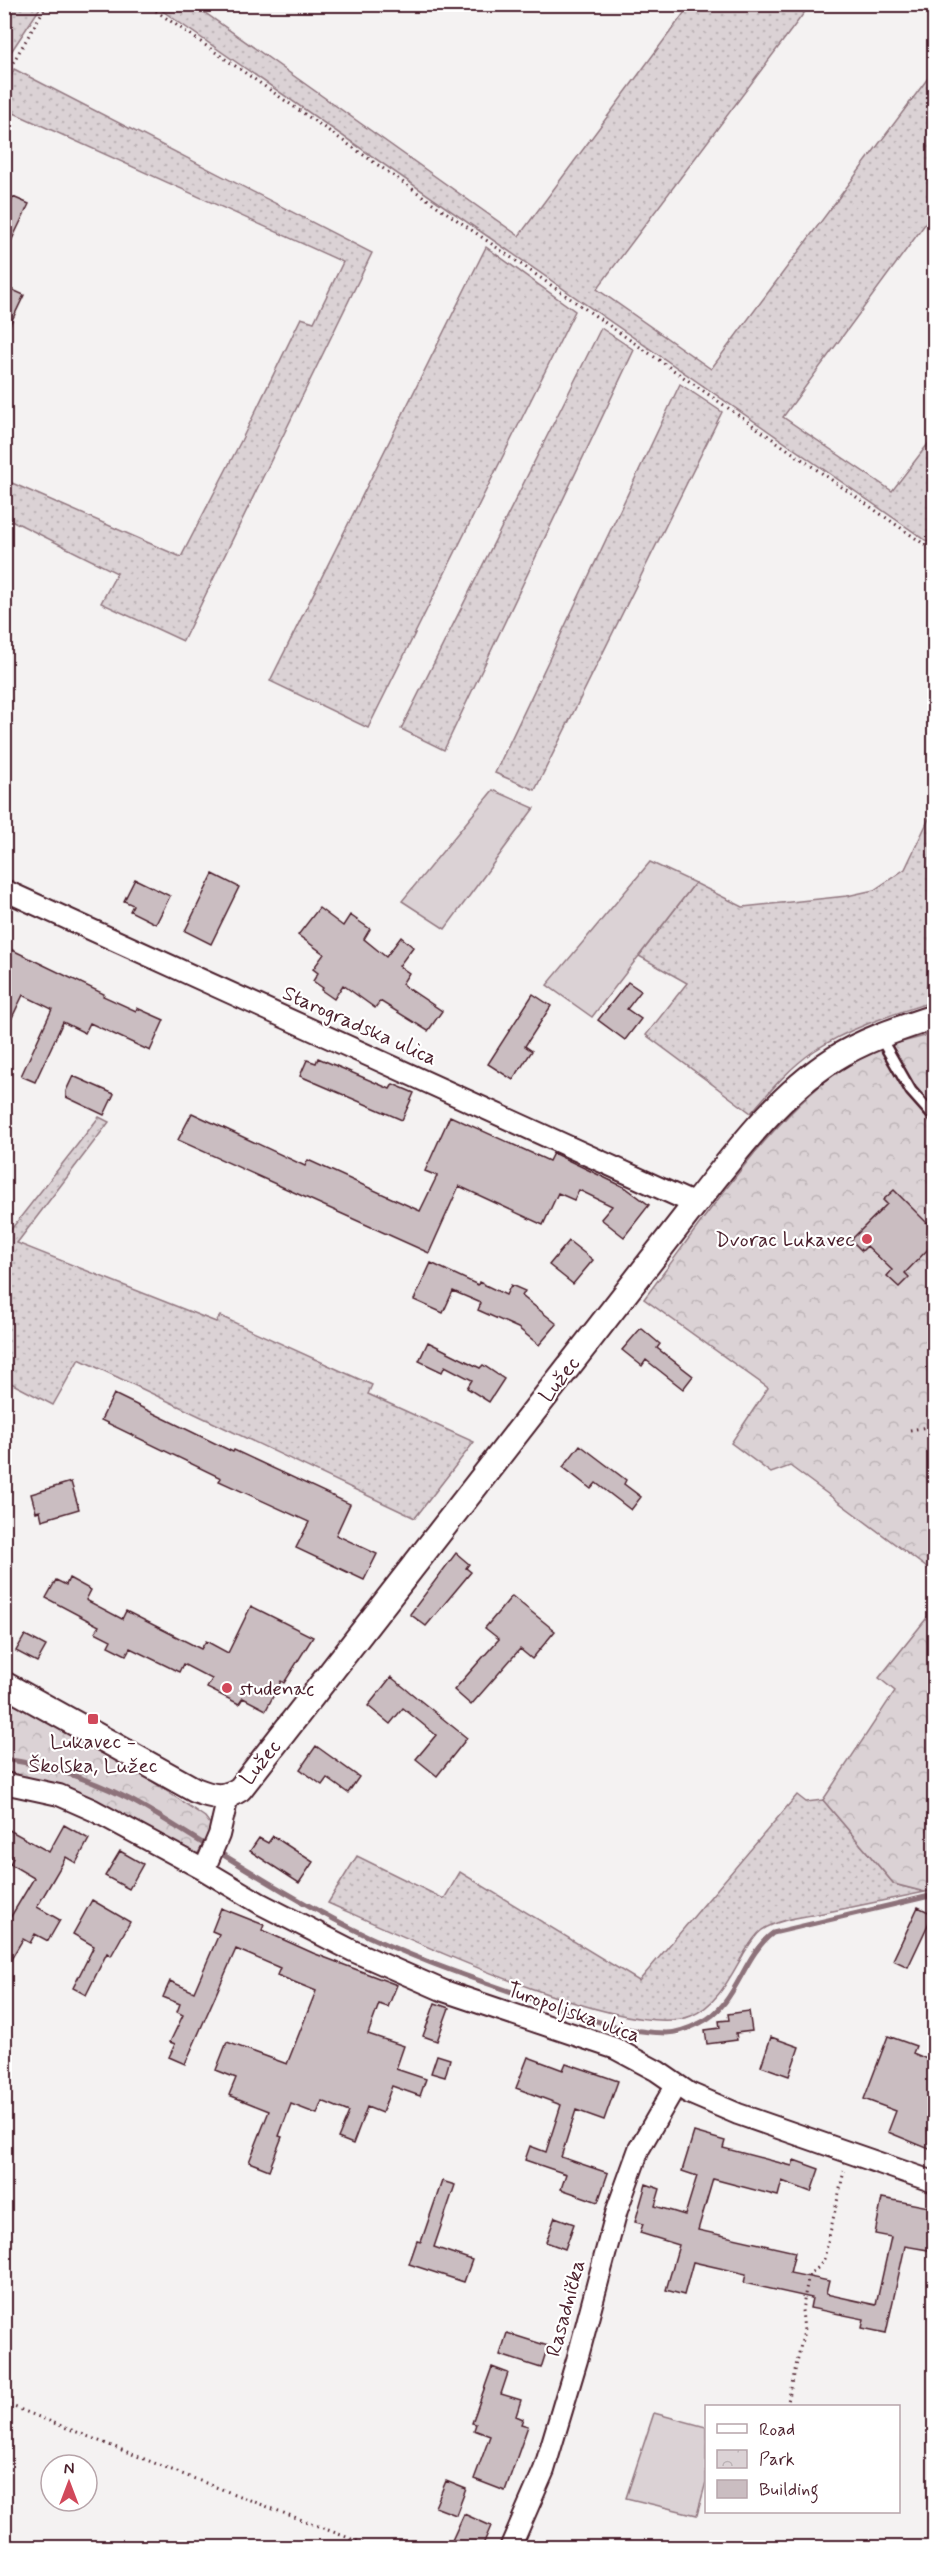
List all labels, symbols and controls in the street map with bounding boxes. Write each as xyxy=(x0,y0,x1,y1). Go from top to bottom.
street label: Starogradska ulica xyxy=(278,979,441,1073)
place label: Dvorac Lukavec xyxy=(715,1226,855,1254)
marker: Dvorac Lukavec xyxy=(860,1232,874,1246)
street label: Lužec xyxy=(533,1351,587,1408)
place label: studenac xyxy=(239,1675,314,1703)
marker: studenac xyxy=(220,1681,234,1695)
marker: Lukavec - Školska, Lužec xyxy=(86,1712,100,1726)
place label: Lukavec - Školska, Lužec xyxy=(29,1728,157,1780)
street label: Lužec xyxy=(234,1734,288,1791)
street label: Turopoljska ulica xyxy=(503,1976,644,2050)
street label: Rasadnička xyxy=(540,2257,592,2360)
legend xyxy=(705,2405,900,2513)
text: Road xyxy=(759,2418,795,2442)
text: Park xyxy=(759,2448,795,2472)
north arrow xyxy=(39,2453,99,2513)
text: N xyxy=(64,2459,74,2480)
text: Building xyxy=(759,2478,819,2504)

